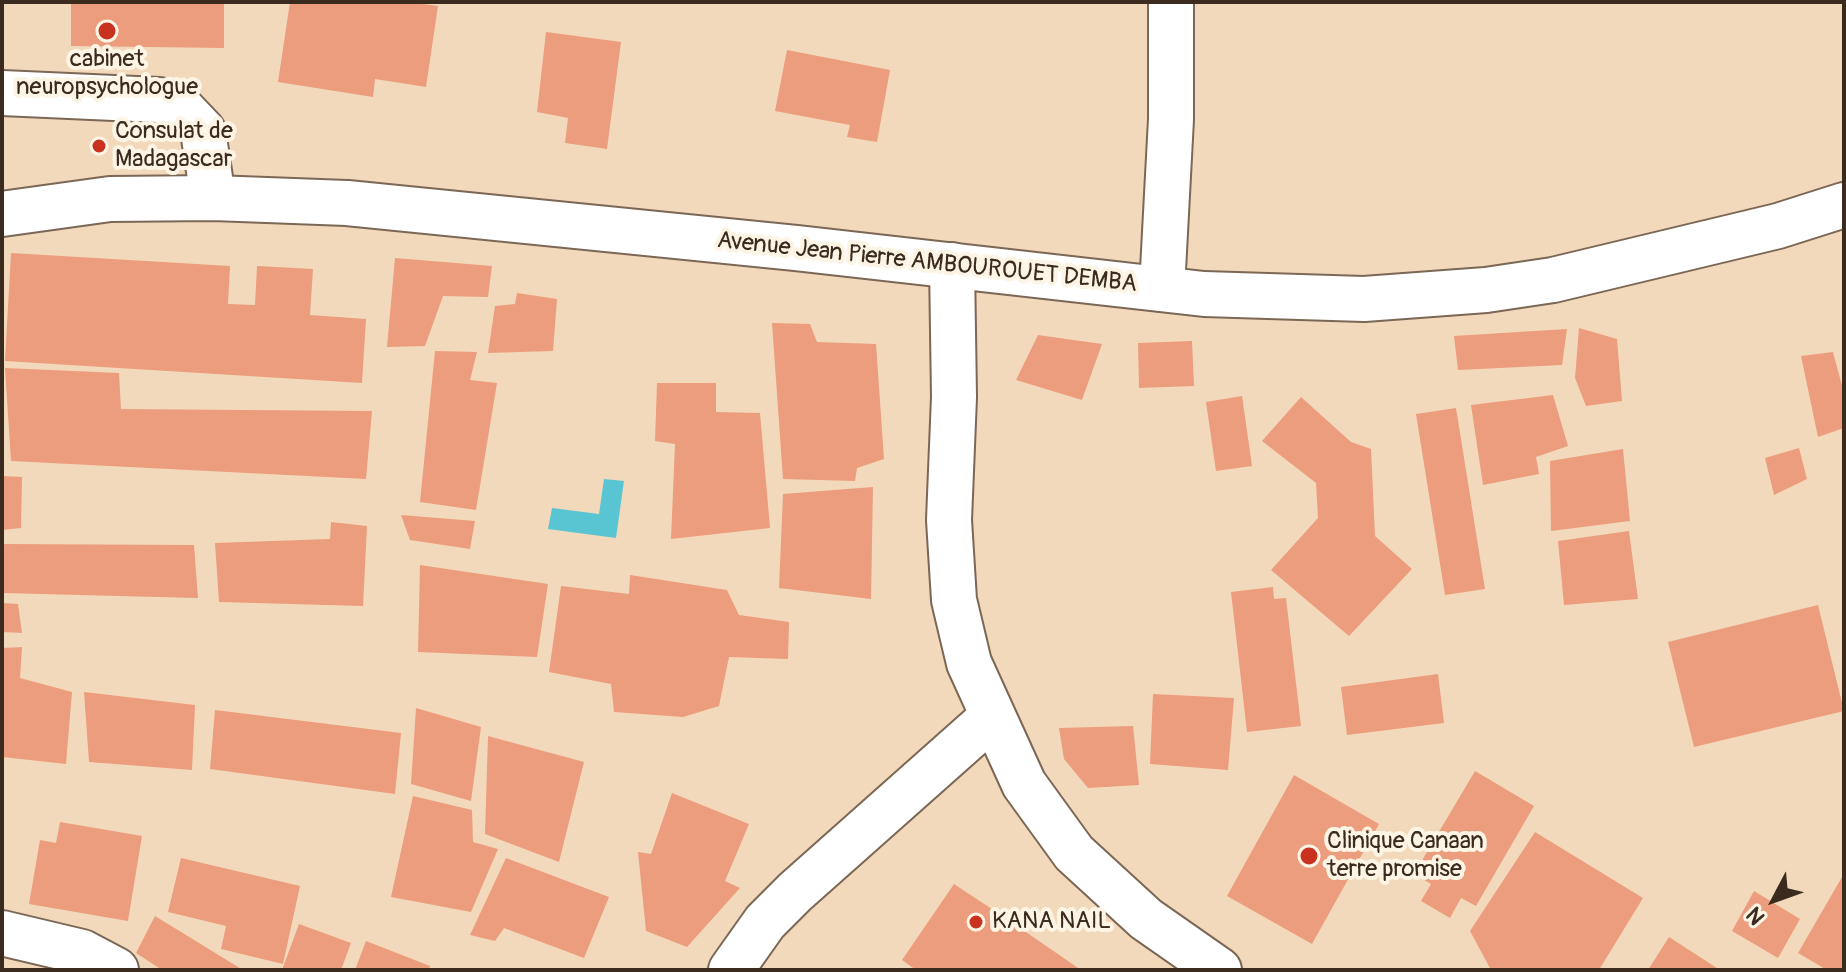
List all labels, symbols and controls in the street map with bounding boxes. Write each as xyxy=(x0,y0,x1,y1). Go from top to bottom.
marker: cabinet neuropsychologue xyxy=(96,20,118,42)
place label: cabinet neuropsychologue xyxy=(16,46,198,102)
place label: Consulat de Madagascar xyxy=(115,118,233,174)
marker: Consulat de Madagascar xyxy=(90,137,108,155)
street label: Avenue Jean Pierre AMBOUROUET DEMBA xyxy=(716,227,1138,299)
place label: Clinique Canaan terre promise xyxy=(1327,828,1484,884)
marker: Clinique Canaan terre promise xyxy=(1298,845,1320,867)
north arrow xyxy=(1734,860,1814,940)
text: N xyxy=(1740,901,1771,931)
place label: KANA NAIL xyxy=(992,908,1111,936)
marker: KANA NAIL xyxy=(967,913,985,931)

